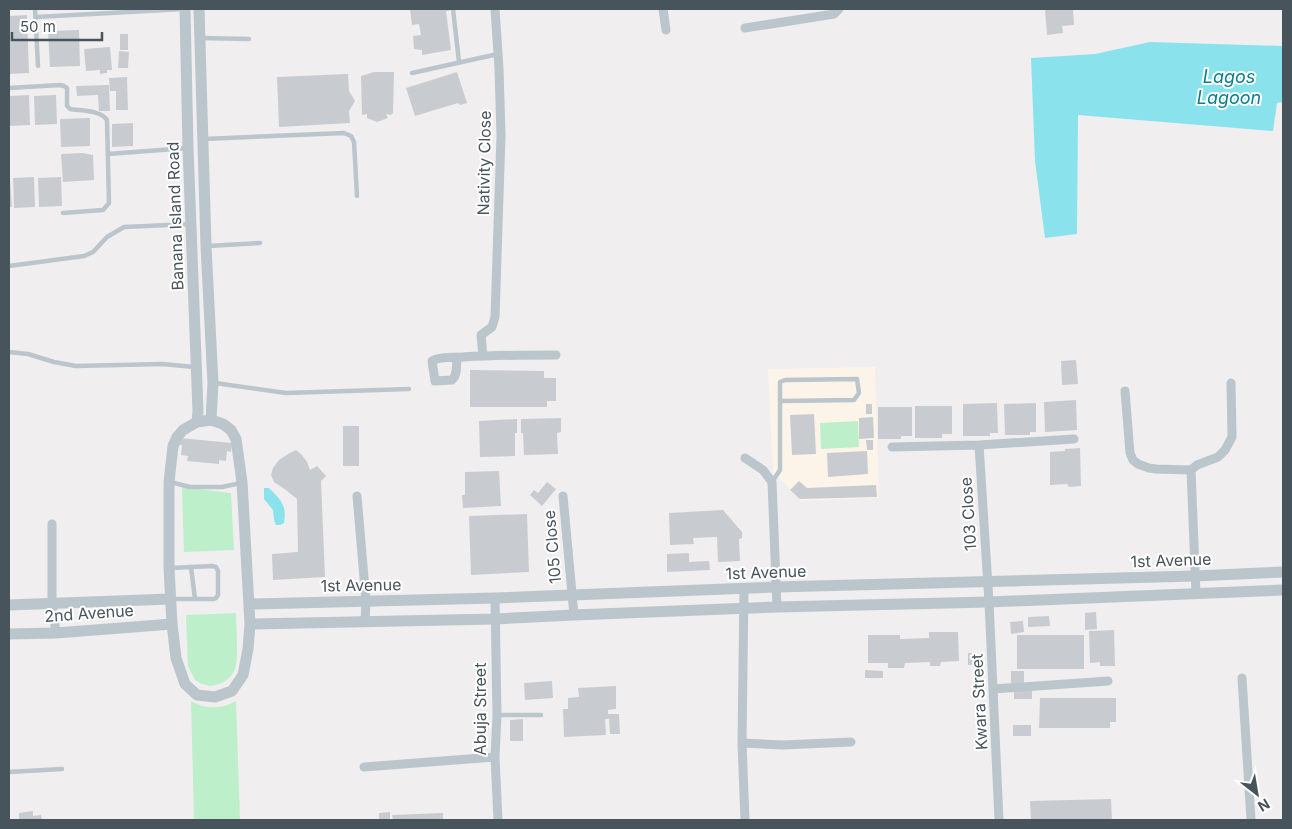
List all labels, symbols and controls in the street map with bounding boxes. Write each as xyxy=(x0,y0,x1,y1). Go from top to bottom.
scale bar xyxy=(12,10,102,42)
text: 50 m xyxy=(20,17,56,36)
water label: Lagos Lagoon xyxy=(1197,66,1261,108)
street label: Nativity Close xyxy=(473,110,495,216)
street label: Banana Island Road xyxy=(162,141,188,291)
street label: 103 Close xyxy=(955,476,981,552)
street label: 105 Close xyxy=(539,509,565,585)
street label: 1st Avenue xyxy=(1130,549,1212,571)
street label: 1st Avenue xyxy=(725,561,807,583)
street label: 1st Avenue xyxy=(320,574,402,596)
street label: 2nd Avenue xyxy=(44,600,134,626)
street label: Kwara Street xyxy=(966,653,992,751)
street label: Abuja Street xyxy=(470,663,490,755)
north arrow xyxy=(1232,769,1282,819)
text: N xyxy=(1255,796,1273,816)

